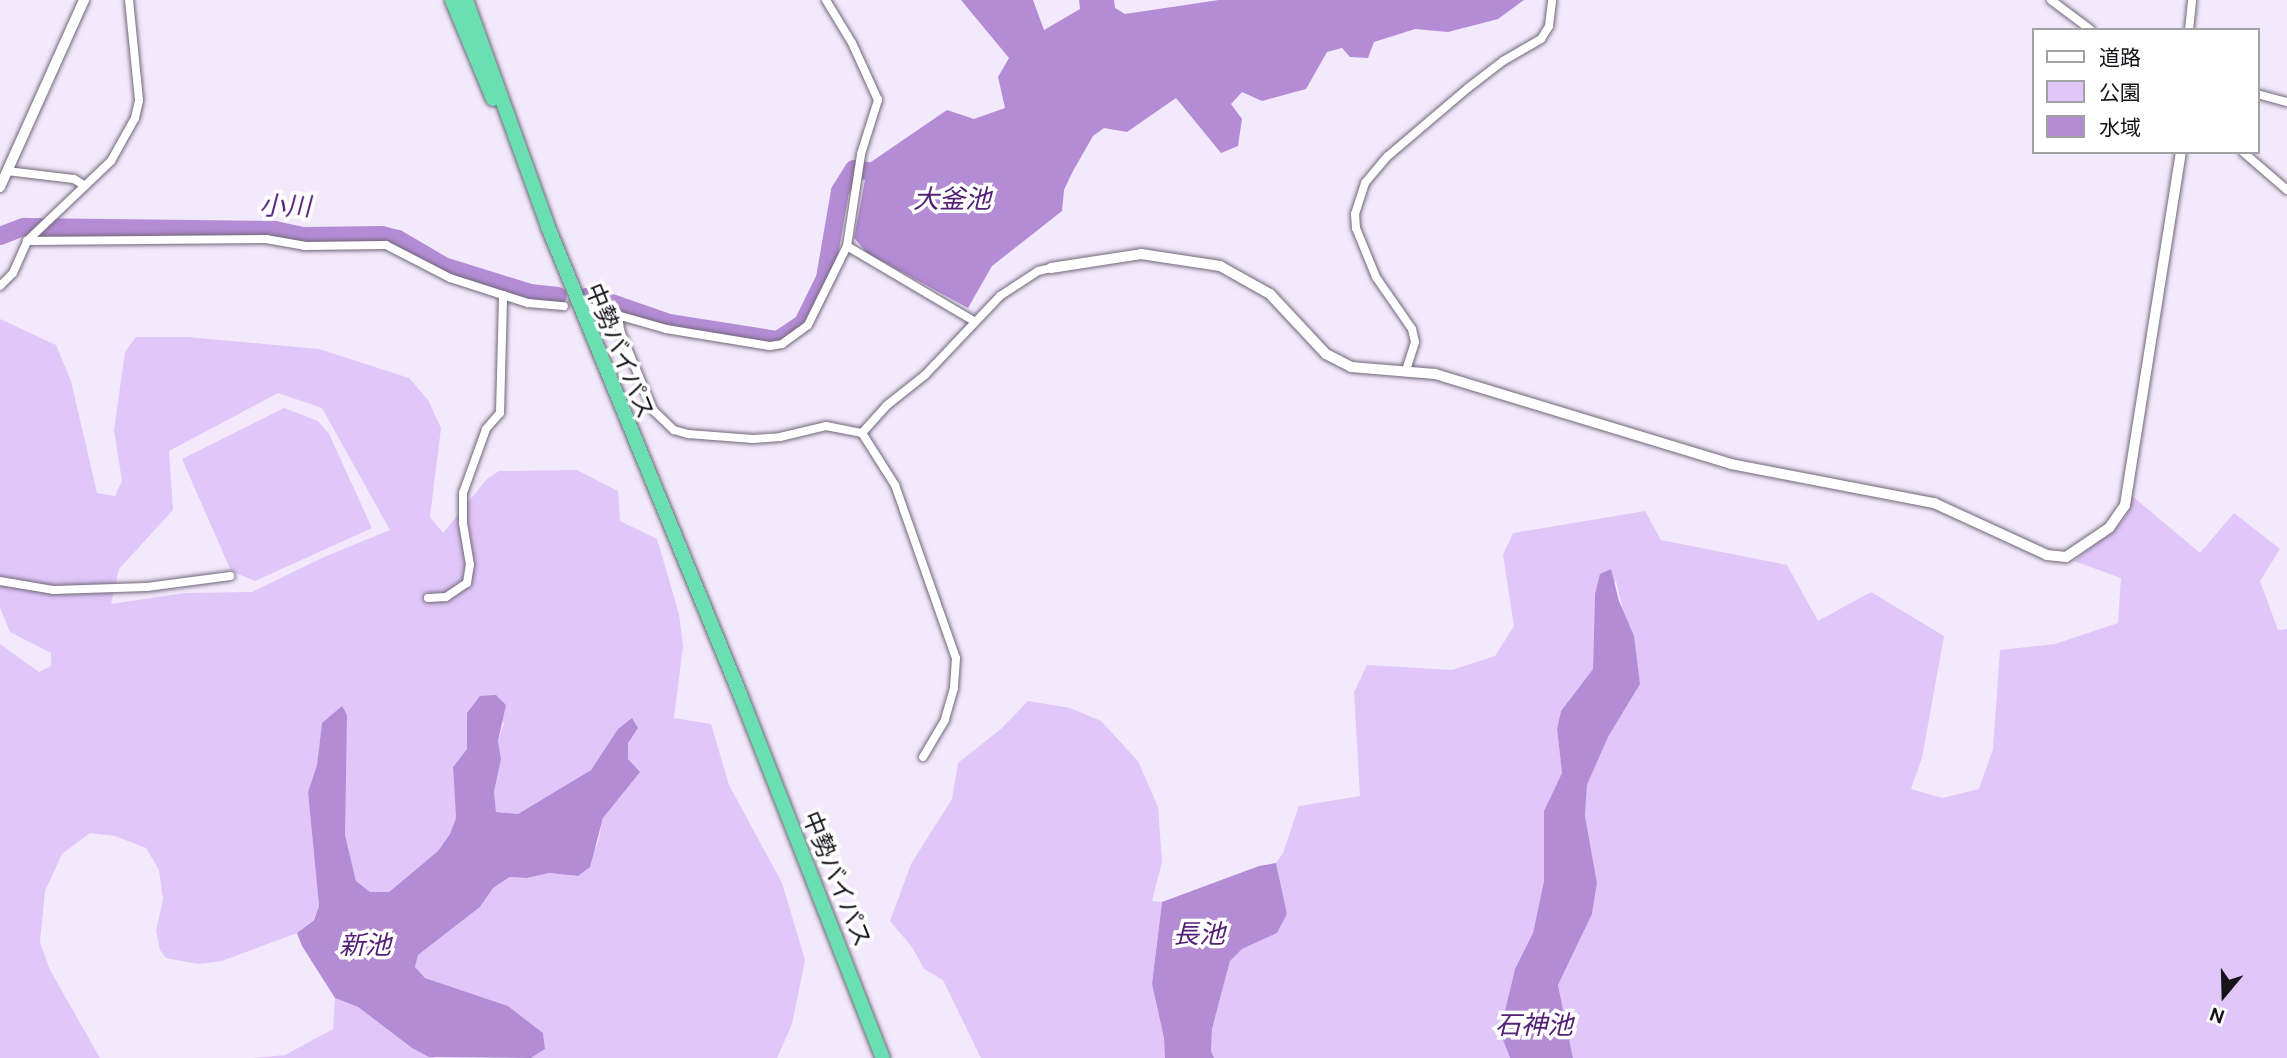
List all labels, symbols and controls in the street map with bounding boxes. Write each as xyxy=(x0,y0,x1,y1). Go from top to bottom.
legend xyxy=(2032,28,2259,154)
text: 道路 xyxy=(2099,44,2141,72)
text: 公園 xyxy=(2099,79,2141,107)
text: 水域 xyxy=(2099,114,2141,142)
water label: 大釜池 xyxy=(913,184,991,216)
water label: 小川 xyxy=(259,191,311,223)
street label: 中勢バイパス xyxy=(580,279,660,423)
street label: 中勢バイパス xyxy=(797,807,877,951)
water label: 長池 xyxy=(1173,919,1225,951)
water label: 新池 xyxy=(339,930,391,962)
north arrow xyxy=(2189,960,2259,1030)
text: N xyxy=(2206,1001,2228,1029)
water label: 石神池 xyxy=(1495,1010,1573,1042)

